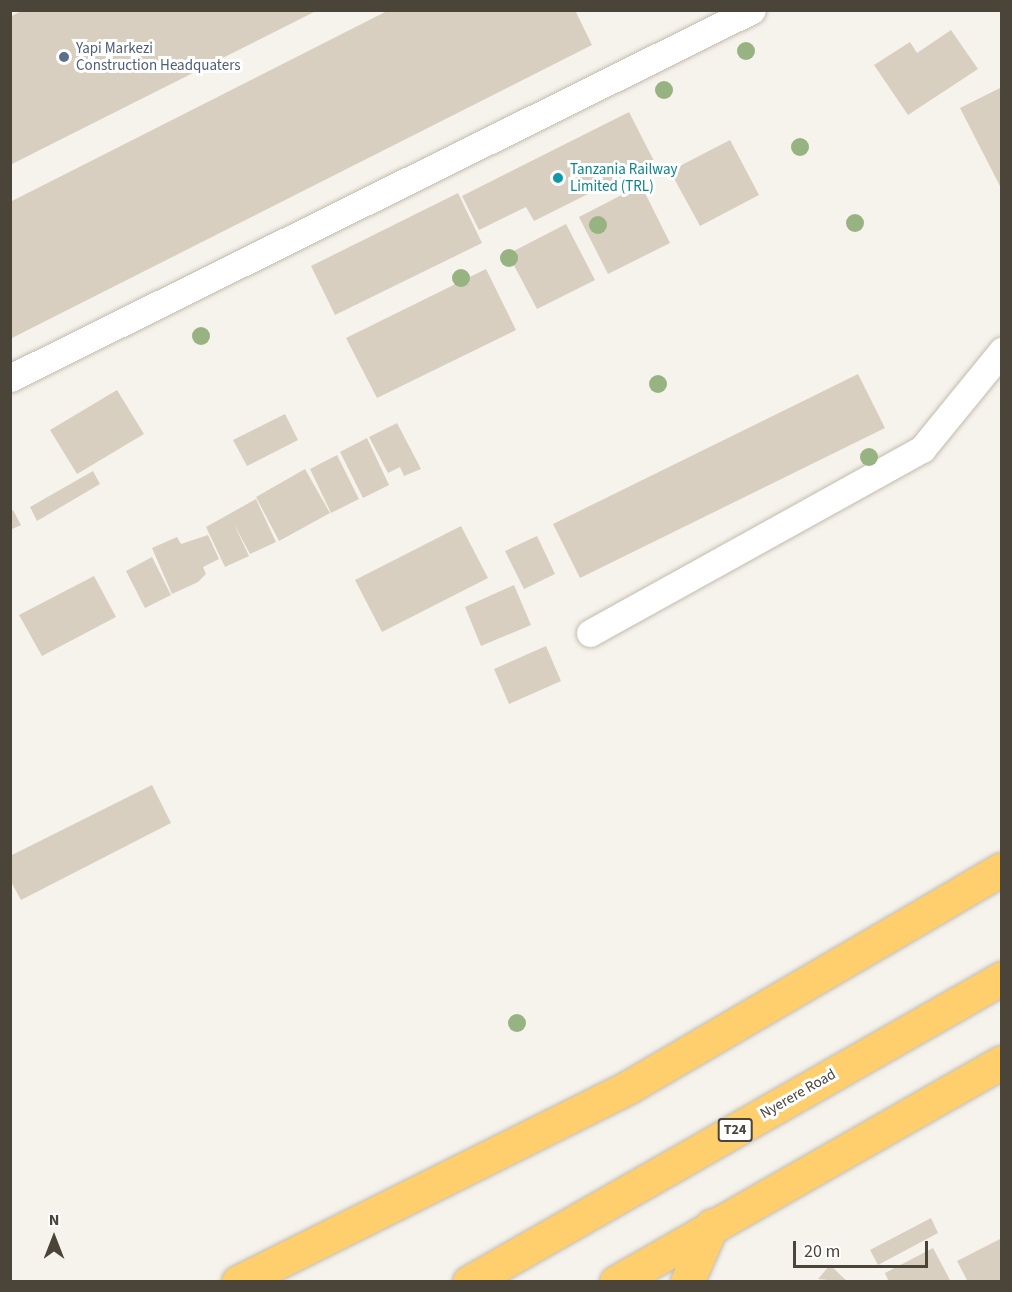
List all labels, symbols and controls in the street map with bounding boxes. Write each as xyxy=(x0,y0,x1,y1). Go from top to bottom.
place label: Yapi Markezi Construction Headquaters xyxy=(76,39,241,74)
marker: Yapi Markezi Construction Headquaters xyxy=(57,50,71,64)
place label: Tanzania Railway Limited (TRL) xyxy=(570,160,678,195)
marker: Tanzania Railway Limited (TRL) xyxy=(551,171,565,185)
street label: Nyerere Road xyxy=(757,1065,839,1123)
road number: T24 xyxy=(717,1119,753,1141)
north arrow xyxy=(24,1208,84,1268)
text: N xyxy=(49,1209,59,1231)
scale bar xyxy=(796,1229,931,1267)
text: 20 m xyxy=(804,1239,840,1264)

